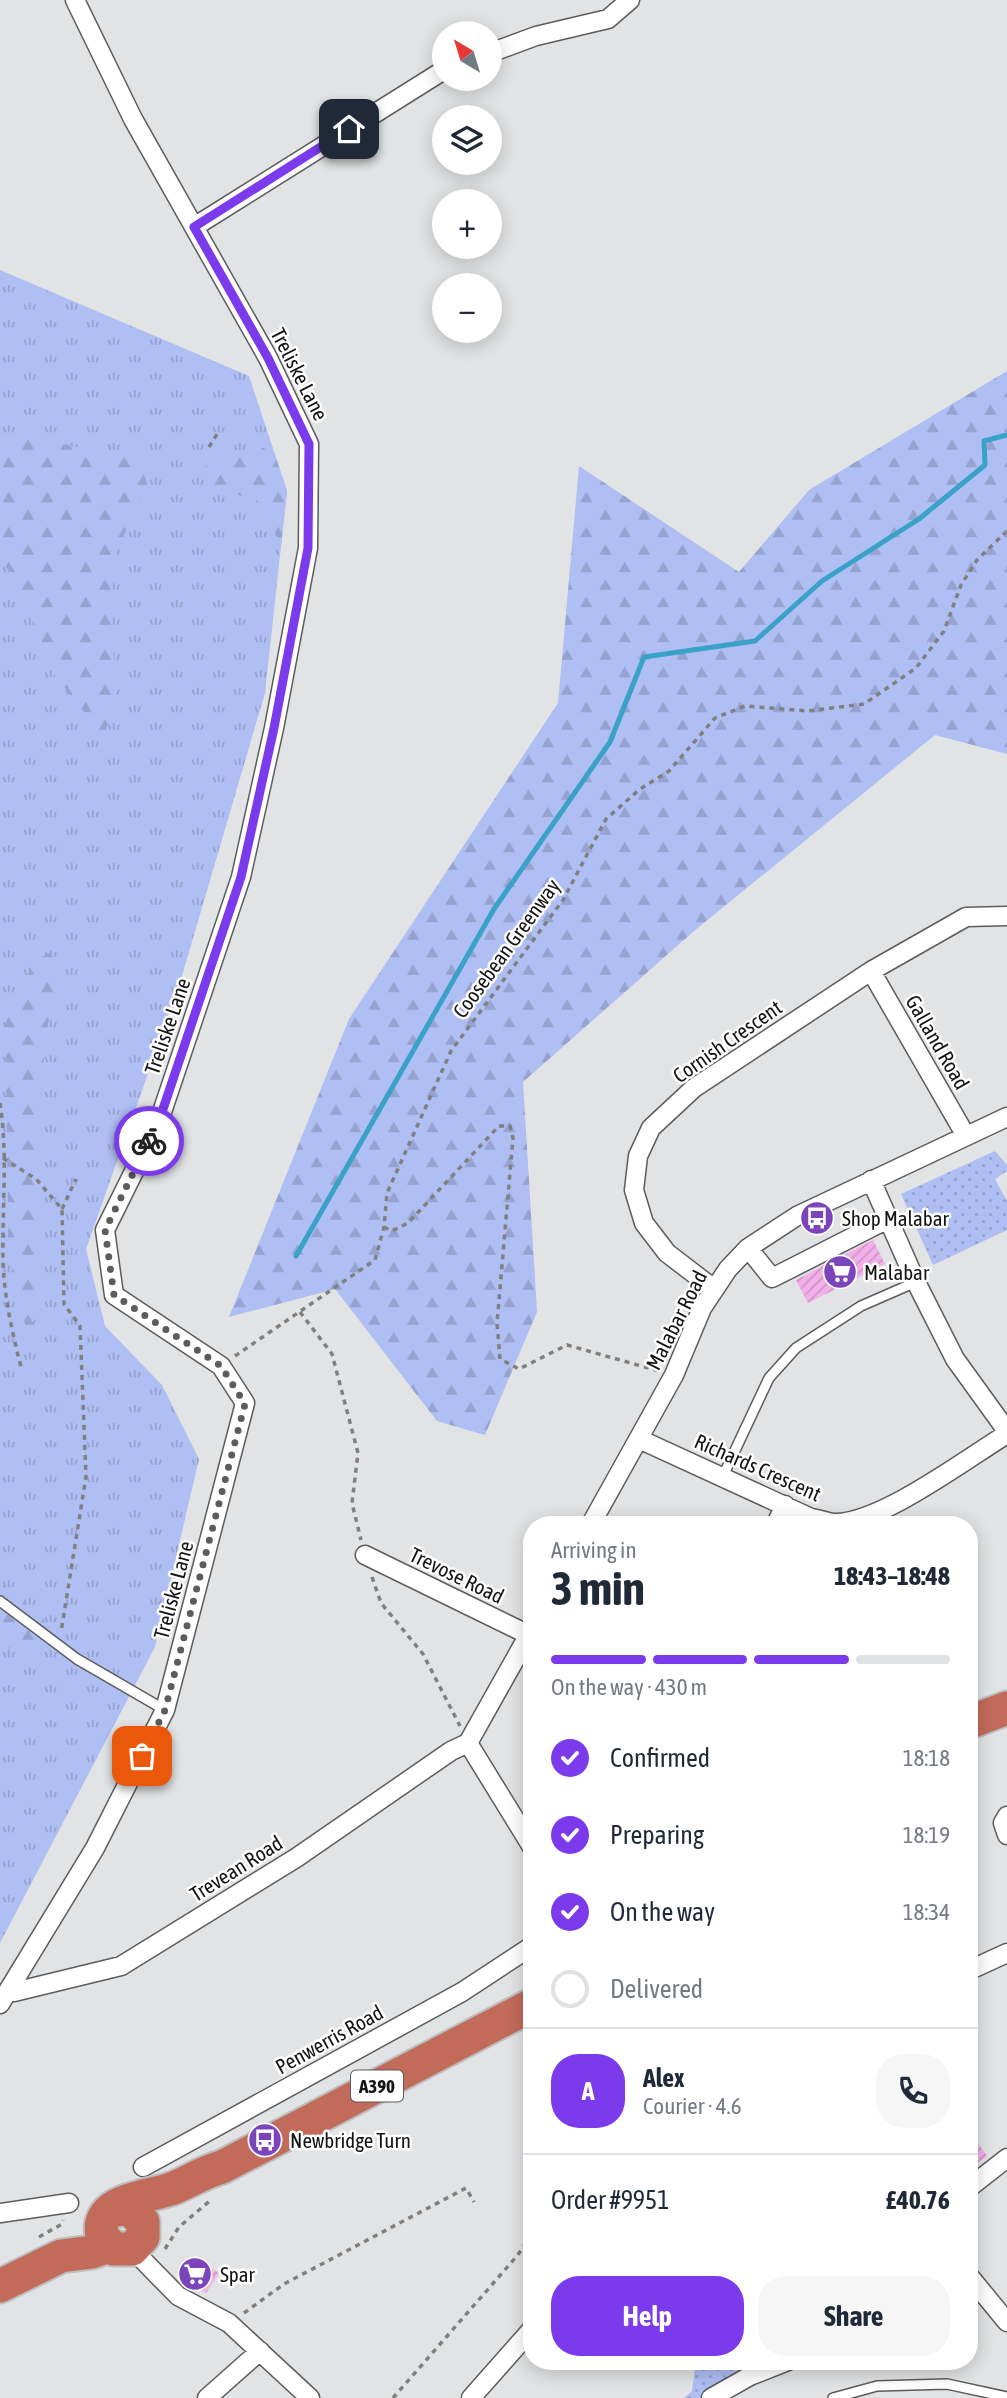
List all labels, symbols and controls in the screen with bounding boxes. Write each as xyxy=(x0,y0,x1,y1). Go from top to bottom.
north arrow xyxy=(432,21,502,91)
map controls xyxy=(432,21,502,343)
pin xyxy=(319,99,379,159)
button: layers xyxy=(432,105,502,175)
icon: home xyxy=(330,110,368,148)
button: + xyxy=(432,189,502,259)
button: − xyxy=(432,273,502,343)
street label: Treliske Lane xyxy=(267,324,333,424)
street label: Coosebean Greenway xyxy=(448,874,565,1022)
street label: Treliske Lane xyxy=(139,975,195,1077)
street label: Galland Road xyxy=(901,991,975,1093)
street label: Cornish Crescent xyxy=(668,995,786,1087)
courier xyxy=(114,1106,184,1176)
icon: bike xyxy=(130,1122,168,1160)
bus stop icon: Shop Malabar xyxy=(798,1199,836,1237)
place label: Shop Malabar xyxy=(842,1206,950,1230)
supermarket icon: Malabar xyxy=(821,1253,859,1291)
place label: Malabar xyxy=(864,1260,930,1284)
street label: Malabar Road xyxy=(641,1266,711,1374)
street label: Richards Crescent xyxy=(691,1428,825,1506)
text: Arriving in xyxy=(551,1537,637,1563)
street label: Treliske Lane xyxy=(148,1538,198,1642)
street label: Trevose Road xyxy=(406,1542,508,1608)
text: 18:43–18:48 xyxy=(834,1561,950,1591)
text: 3 min xyxy=(551,1562,645,1615)
text: On the way · 430 m xyxy=(551,1674,707,1700)
pin xyxy=(112,1726,172,1786)
icon: bag xyxy=(123,1737,161,1775)
icon: check xyxy=(551,1739,589,1777)
text: Confirmed xyxy=(610,1743,710,1773)
text: 18:18 xyxy=(903,1745,950,1771)
icon: check xyxy=(551,1816,589,1854)
text: Preparing xyxy=(610,1820,704,1850)
text: 18:19 xyxy=(903,1822,950,1848)
street label: Trevean Road xyxy=(185,1830,287,1906)
icon: check xyxy=(551,1893,589,1931)
text: On the way xyxy=(610,1897,715,1927)
text: 18:34 xyxy=(903,1899,950,1925)
text: Delivered xyxy=(610,1974,703,2004)
street label: Penwerris Road xyxy=(271,2000,387,2078)
button: phone xyxy=(876,2054,950,2128)
text: Alex xyxy=(643,2063,684,2093)
road number: A390 xyxy=(351,2070,403,2102)
text: A xyxy=(582,2076,594,2106)
text: Courier · 4.6 xyxy=(643,2093,742,2119)
bus stop icon: Newbridge Turn xyxy=(246,2121,284,2159)
place label: Newbridge Turn xyxy=(290,2128,411,2152)
text: Order #9951 xyxy=(551,2185,670,2215)
text: £40.76 xyxy=(886,2185,950,2215)
supermarket icon: Spar xyxy=(176,2255,214,2293)
place label: Spar xyxy=(220,2262,256,2286)
button: Help xyxy=(551,2276,744,2356)
button: Share xyxy=(758,2276,950,2356)

